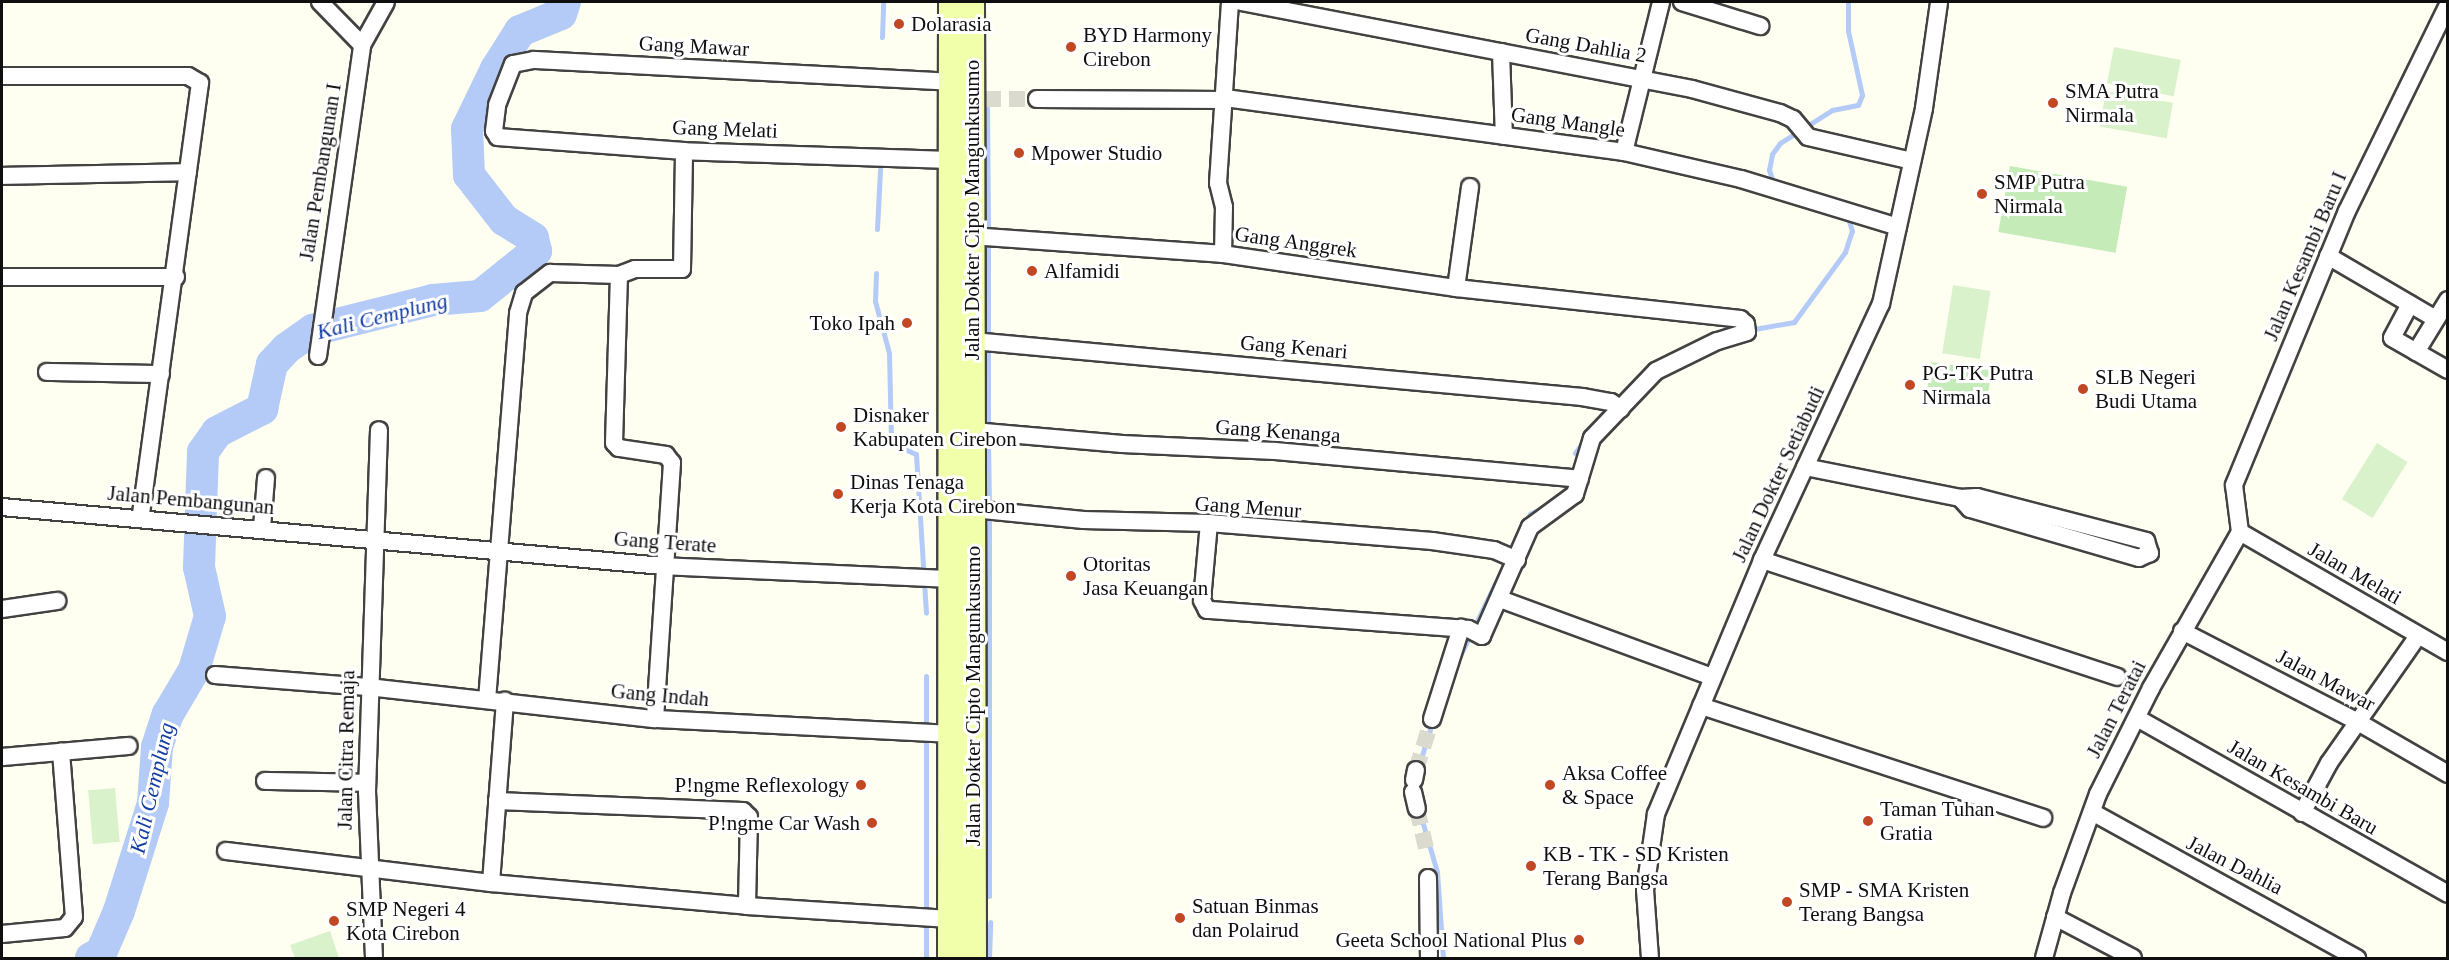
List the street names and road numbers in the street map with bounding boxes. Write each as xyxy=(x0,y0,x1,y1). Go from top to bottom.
street label: Gang Dahlia 2 xyxy=(1524,22,1648,68)
street label: Gang Mawar xyxy=(638,31,750,61)
street label: Jalan Dokter Cipto Mangunkusumo xyxy=(959,60,985,360)
street label: Jalan Pembangunan I xyxy=(294,81,346,263)
street label: Gang Mangle xyxy=(1509,102,1627,142)
street label: Gang Melati xyxy=(672,115,778,143)
street label: Jalan Kesambi Baru I xyxy=(2258,168,2352,344)
street label: Gang Anggrek xyxy=(1233,221,1359,263)
street label: Gang Kenari xyxy=(1239,330,1349,364)
street label: Jalan Dokter Setiabudi xyxy=(1726,382,1830,566)
street label: Gang Kenanga xyxy=(1215,414,1341,448)
street label: Jalan Pembangunan xyxy=(107,480,275,520)
street label: Gang Menur xyxy=(1194,491,1302,523)
street label: Gang Terate xyxy=(613,526,717,558)
street label: Jalan Melati xyxy=(2304,536,2406,610)
street label: Jalan Dokter Cipto Mangunkusumo xyxy=(960,546,986,846)
street label: Jalan Mawar xyxy=(2272,644,2380,716)
street label: Jalan Teratai xyxy=(2081,656,2151,762)
street label: Jalan Citra Remaja xyxy=(332,670,360,830)
street label: Gang Indah xyxy=(610,678,710,712)
street label: Jalan Kesambi Baru xyxy=(2223,734,2383,840)
street label: Jalan Dahlia xyxy=(2183,830,2287,900)

